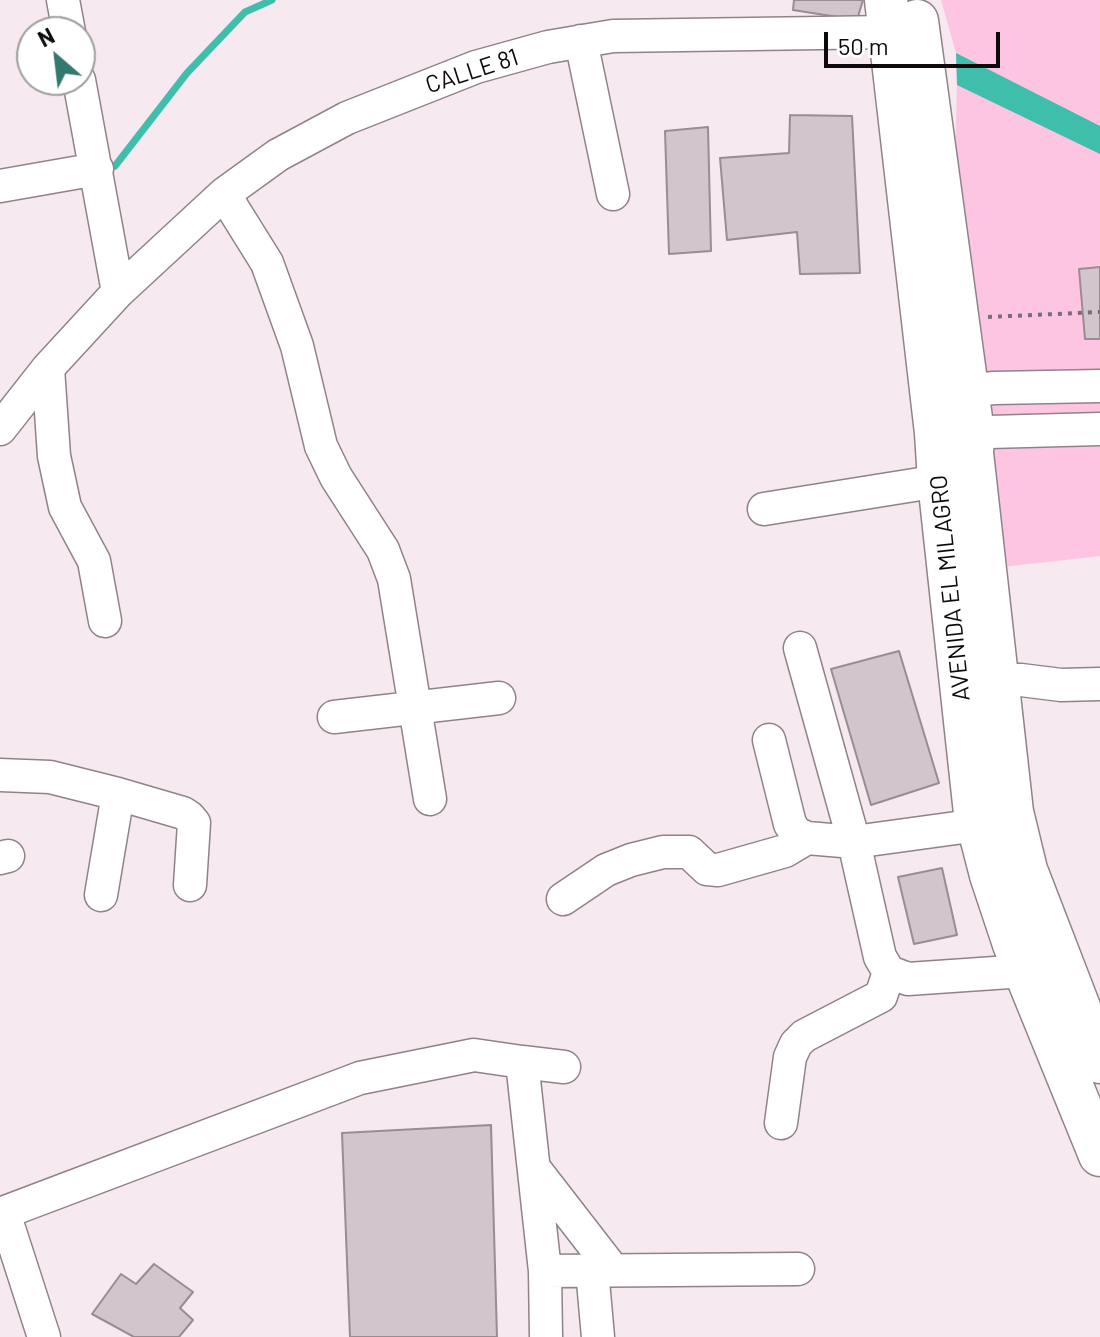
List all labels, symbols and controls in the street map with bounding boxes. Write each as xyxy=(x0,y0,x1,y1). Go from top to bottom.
north arrow xyxy=(16,16,96,96)
scale bar xyxy=(828,16,1004,66)
text: N xyxy=(33,22,58,51)
text: 50 m xyxy=(838,31,889,60)
street label: CALLE 81 xyxy=(422,42,522,100)
street label: AVENIDA EL MILAGRO xyxy=(924,473,976,703)

